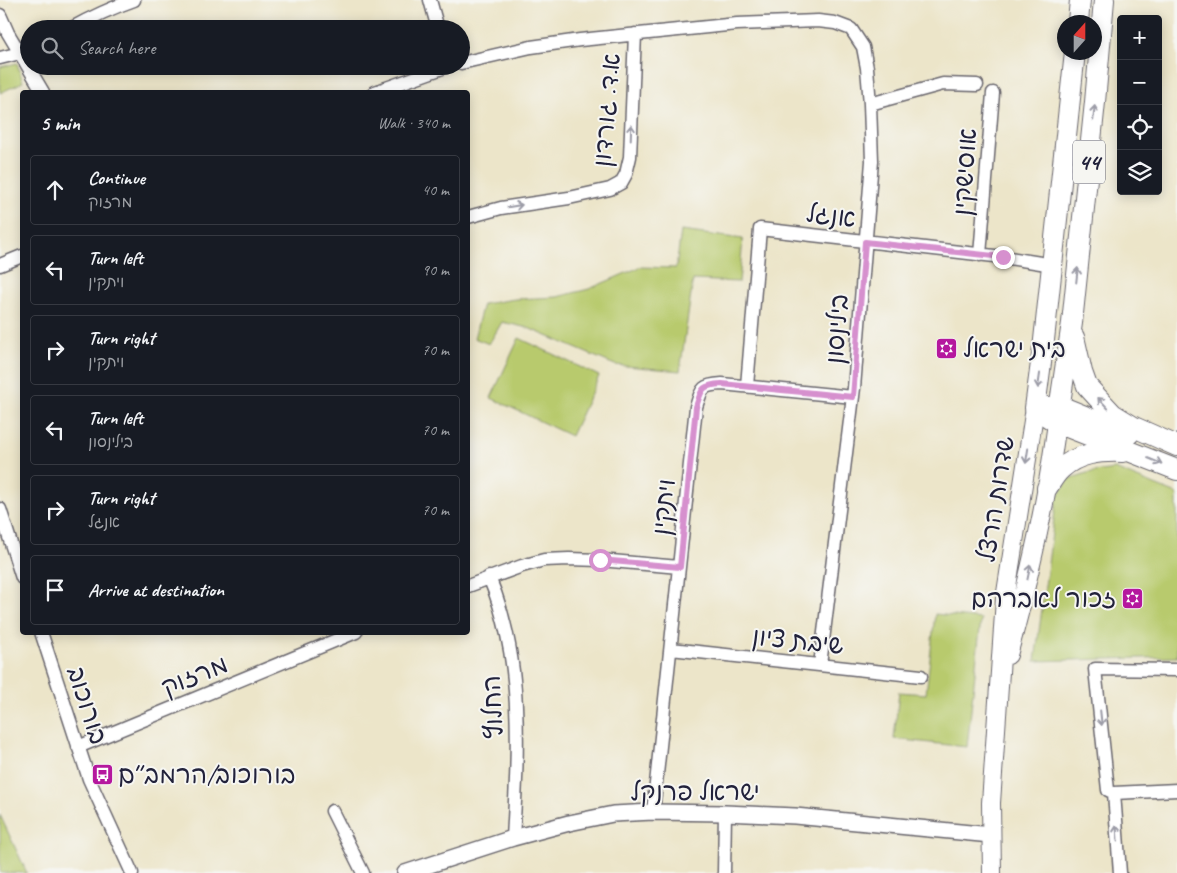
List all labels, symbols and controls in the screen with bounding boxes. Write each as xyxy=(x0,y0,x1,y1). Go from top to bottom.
north arrow xyxy=(1057,15,1102,60)
map controls xyxy=(1117,15,1162,195)
button: + xyxy=(1117,15,1162,60)
search box xyxy=(20,20,470,75)
icon: search xyxy=(38,34,66,62)
text: Search here xyxy=(78,36,155,60)
street label: א.ד. גורדון xyxy=(586,52,628,168)
button: − xyxy=(1117,60,1162,105)
one-way arrow xyxy=(1089,105,1099,121)
button: locate xyxy=(1117,105,1162,150)
text: 5 min xyxy=(40,110,80,136)
text: Walk · 340 m xyxy=(378,113,450,133)
one-way arrow xyxy=(626,124,635,140)
street label: אוסישקין xyxy=(946,127,984,217)
road number: 44 xyxy=(1073,140,1105,183)
button: layers xyxy=(1117,150,1162,195)
text: Continue xyxy=(88,166,145,190)
icon: ahead xyxy=(41,176,69,204)
text: 40 m xyxy=(422,180,449,200)
text: מרזוק xyxy=(88,192,132,212)
street label: אנגל xyxy=(804,197,858,235)
one-way arrow xyxy=(506,200,522,210)
text: Turn left xyxy=(88,246,143,270)
route end xyxy=(992,246,1015,269)
icon: left xyxy=(41,256,69,284)
text: 90 m xyxy=(422,260,449,280)
one-way arrow xyxy=(1072,267,1082,283)
text: ויתקין xyxy=(88,272,124,292)
street label: בילינסון xyxy=(819,293,855,365)
text: Turn right xyxy=(88,326,155,350)
place label: בית ישראל xyxy=(963,333,1066,365)
icon: right xyxy=(41,336,69,364)
synagogue icon: בית ישראל xyxy=(935,336,959,360)
text: 70 m xyxy=(422,340,449,360)
text: ויתקין xyxy=(88,352,124,372)
one-way arrow xyxy=(1033,372,1043,388)
one-way arrow xyxy=(1097,397,1109,409)
text: Turn left xyxy=(88,406,143,430)
icon: left xyxy=(41,416,69,444)
text: 70 m xyxy=(422,420,449,440)
text: בילינסון xyxy=(88,432,133,452)
street label: שדרות הרצל xyxy=(970,434,1022,565)
one-way arrow xyxy=(1022,448,1032,464)
one-way arrow xyxy=(1147,457,1162,467)
street label: ויתקין xyxy=(645,477,683,537)
text: Turn right xyxy=(88,486,155,510)
icon: right xyxy=(41,496,69,524)
text: 70 m xyxy=(422,500,449,520)
text: אנגל xyxy=(88,512,120,532)
route start xyxy=(589,549,612,572)
one-way arrow xyxy=(1025,564,1034,580)
icon: arrive xyxy=(41,576,69,604)
text: Arrive at destination xyxy=(88,578,224,602)
place label: זכור לאברהם xyxy=(971,583,1116,615)
synagogue icon: זכור לאברהם xyxy=(1120,586,1144,610)
street label: שיבת ציון xyxy=(750,620,845,662)
street label: מרזוק xyxy=(156,648,233,704)
street label: בורוכוב xyxy=(59,662,115,748)
street label: החלוץ xyxy=(475,675,511,739)
one-way arrow xyxy=(1096,709,1106,725)
place label: בורוכוב/הרמב״ם xyxy=(118,759,296,791)
bus stop icon: בורוכוב/הרמב״ם xyxy=(90,762,114,786)
street label: ישראל פרנקל xyxy=(630,776,760,808)
one-way arrow xyxy=(1112,825,1121,841)

